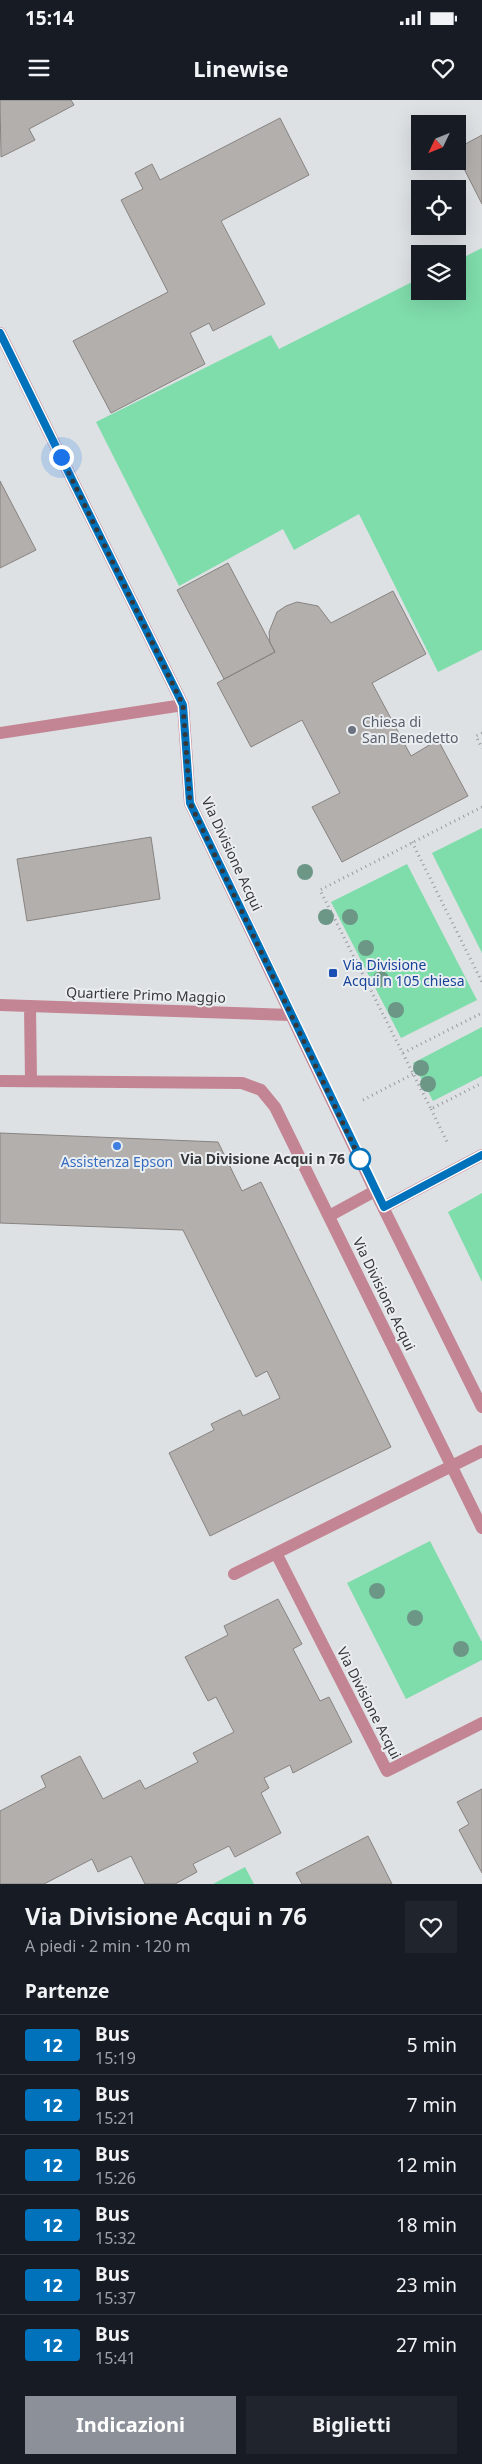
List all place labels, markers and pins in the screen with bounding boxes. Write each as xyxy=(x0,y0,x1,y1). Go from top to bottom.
place label: Chiesa di San Benedetto xyxy=(362,712,458,747)
marker: Chiesa di San Benedetto xyxy=(346,724,358,736)
place label: Via Divisione Acqui n 105 chiesa xyxy=(343,955,465,990)
marker: Via Divisione Acqui n 105 chiesa xyxy=(327,967,339,979)
marker: Assistenza Epson xyxy=(111,1140,123,1152)
marker: Via Divisione Acqui n 76 xyxy=(349,1148,371,1170)
place label: Via Divisione Acqui n 76 xyxy=(181,1149,345,1168)
place label: Assistenza Epson xyxy=(61,1152,173,1171)

